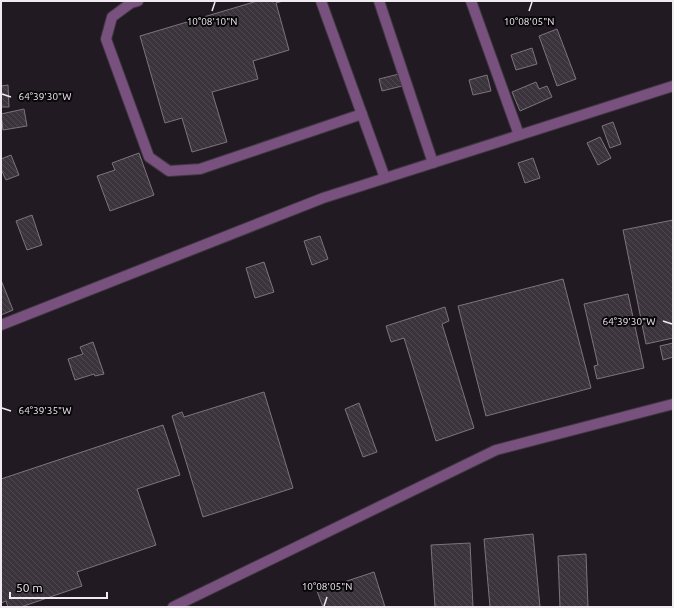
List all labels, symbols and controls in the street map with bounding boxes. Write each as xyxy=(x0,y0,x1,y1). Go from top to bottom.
text: 10°08'10"N xyxy=(187,16,237,27)
text: 10°08'05"N xyxy=(504,16,554,27)
text: 64°39'30"W xyxy=(19,91,71,102)
text: 64°39'30"W xyxy=(603,316,655,327)
text: 64°39'35"W xyxy=(19,405,71,416)
scale bar xyxy=(10,574,107,600)
text: 50 m xyxy=(16,581,43,594)
text: 10°08'05"N xyxy=(302,581,352,592)

